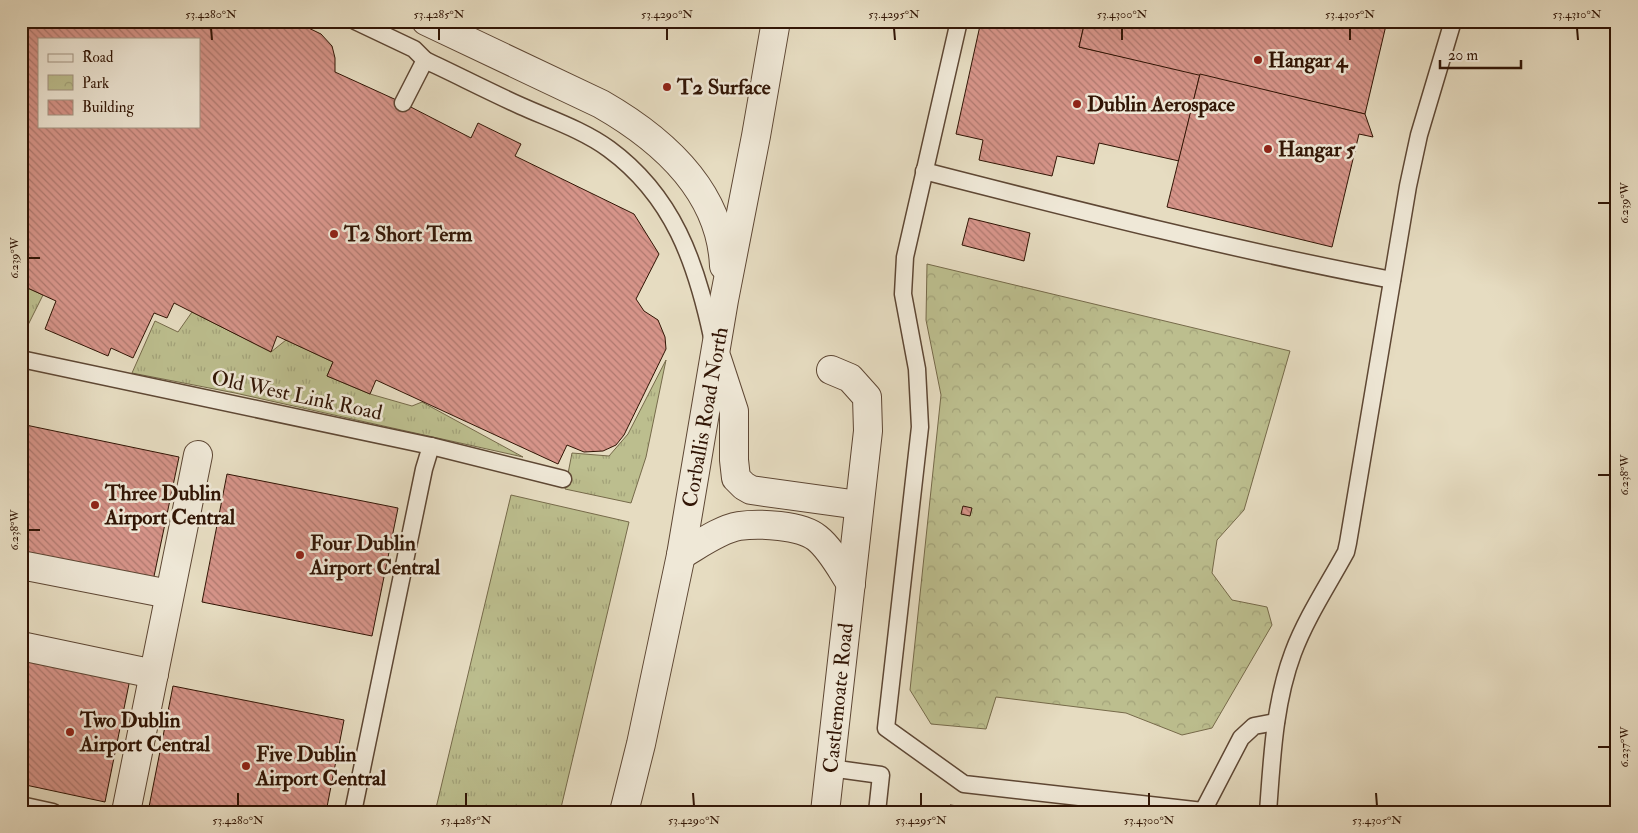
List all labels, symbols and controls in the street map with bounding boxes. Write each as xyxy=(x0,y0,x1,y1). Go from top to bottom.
text: 53.4280°N xyxy=(185,7,237,22)
text: 53.4285°N xyxy=(414,7,465,22)
text: 53.4290°N xyxy=(641,7,693,22)
text: 53.4295°N xyxy=(868,7,920,22)
text: 53.4300°N xyxy=(1097,7,1148,22)
text: 53.4305°N xyxy=(1325,7,1375,22)
text: 53.4310°N xyxy=(1553,7,1602,22)
legend xyxy=(38,38,200,128)
scale bar xyxy=(1440,38,1522,70)
text: 20 m xyxy=(1448,46,1478,65)
place label: Hangar 4 xyxy=(1268,47,1349,74)
text: Road xyxy=(82,48,114,67)
marker: Hangar 4 xyxy=(1252,54,1264,66)
text: Park xyxy=(82,74,109,93)
place label: T2 Surface xyxy=(676,74,771,101)
marker: T2 Surface xyxy=(661,81,673,93)
place label: Dublin Aerospace xyxy=(1087,91,1235,118)
text: Building xyxy=(82,98,134,117)
marker: Dublin Aerospace xyxy=(1071,98,1083,110)
place label: Hangar 5 xyxy=(1278,136,1356,163)
marker: Hangar 5 xyxy=(1262,143,1274,155)
text: 6.239°W xyxy=(1617,181,1632,224)
place label: T2 Short Term xyxy=(343,221,473,248)
marker: T2 Short Term xyxy=(328,228,340,240)
text: 6.239°W xyxy=(7,236,22,279)
street label: Corballis Road North xyxy=(676,325,735,509)
street label: Old West Link Road xyxy=(209,364,385,427)
text: 6.238°W xyxy=(1617,454,1632,496)
place label: Three Dublin Airport Central xyxy=(104,480,236,531)
marker: Three Dublin Airport Central xyxy=(89,499,101,511)
text: 6.238°W xyxy=(7,509,22,551)
place label: Four Dublin Airport Central xyxy=(309,530,441,581)
marker: Four Dublin Airport Central xyxy=(294,549,306,561)
street label: Castlemoate Road xyxy=(817,621,860,774)
place label: Two Dublin Airport Central xyxy=(79,707,211,758)
marker: Two Dublin Airport Central xyxy=(64,726,76,738)
text: 6.237°W xyxy=(1617,726,1632,768)
place label: Five Dublin Airport Central xyxy=(255,741,387,792)
marker: Five Dublin Airport Central xyxy=(240,760,252,772)
text: 53.4280°N xyxy=(212,813,264,828)
text: 53.4285°N xyxy=(441,813,492,828)
text: 53.4290°N xyxy=(668,813,720,828)
text: 53.4295°N xyxy=(895,813,947,828)
text: 53.4300°N xyxy=(1124,813,1175,828)
text: 53.4305°N xyxy=(1352,813,1402,828)

